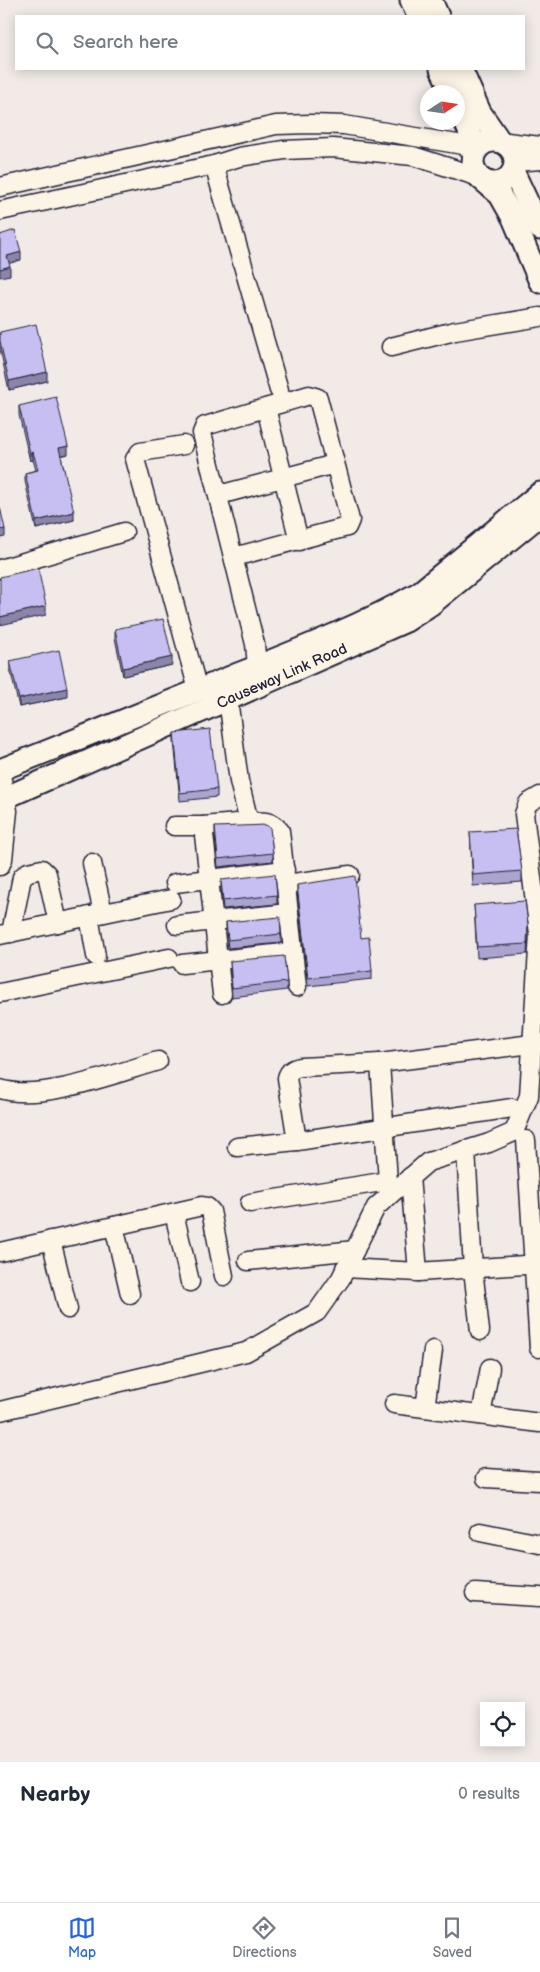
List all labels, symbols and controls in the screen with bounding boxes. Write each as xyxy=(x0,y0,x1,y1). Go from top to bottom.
search box xyxy=(15,15,525,70)
icon: search xyxy=(33,29,61,57)
text: Search here xyxy=(73,31,178,54)
north arrow xyxy=(420,85,465,130)
street label: Causeway Link Road xyxy=(214,639,350,713)
map controls xyxy=(480,1702,525,1747)
button: locate xyxy=(480,1702,525,1747)
text: Nearby xyxy=(20,1782,90,1807)
text: 0 results xyxy=(458,1785,520,1804)
tab: Map xyxy=(68,1914,96,1961)
tab: Directions xyxy=(232,1914,297,1961)
tab: Saved xyxy=(433,1914,472,1961)

